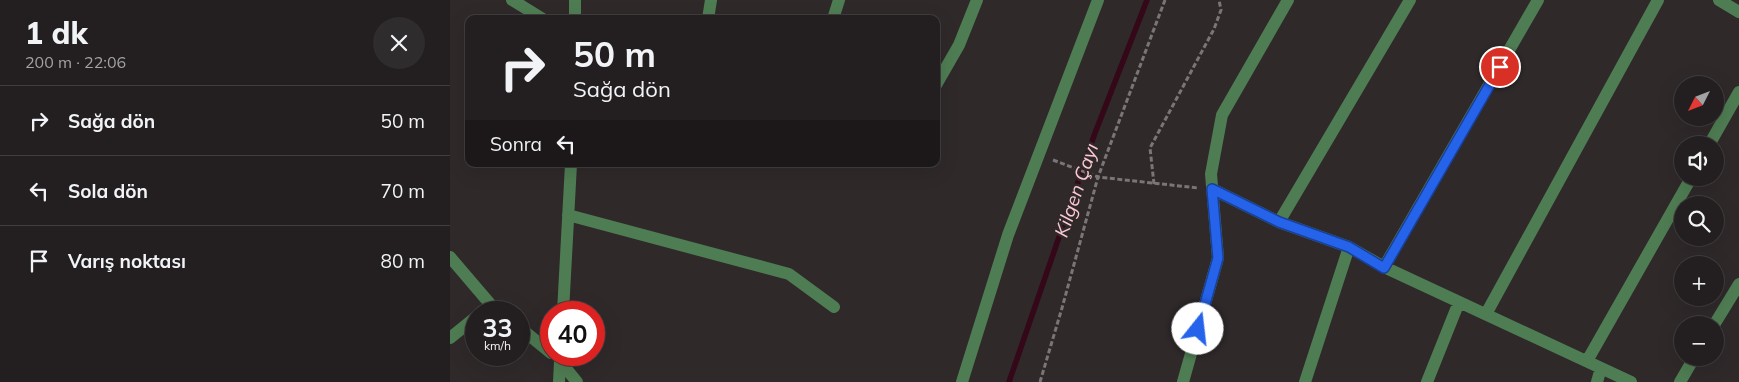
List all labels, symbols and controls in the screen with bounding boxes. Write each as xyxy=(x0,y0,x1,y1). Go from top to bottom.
text: 1 dk xyxy=(25,14,88,52)
button: close xyxy=(373,17,425,69)
text: 50 m xyxy=(573,32,656,76)
icon: right xyxy=(490,35,555,100)
pin xyxy=(1479,46,1521,88)
text: 200 m · 22:06 xyxy=(25,52,126,72)
icon: arrive xyxy=(1486,53,1514,81)
text: Sağa dön xyxy=(573,75,671,103)
north arrow xyxy=(1674,76,1724,126)
map controls xyxy=(1674,76,1724,366)
icon: right xyxy=(25,107,53,135)
text: Sağa dön xyxy=(68,109,155,133)
text: 50 m xyxy=(381,109,425,133)
icon: left xyxy=(552,130,580,158)
text: Sonra xyxy=(490,132,542,156)
button: sound xyxy=(1674,136,1724,186)
water label: Kilgen Çayı xyxy=(1049,140,1103,240)
icon: left xyxy=(25,177,53,205)
text: Sola dön xyxy=(68,179,148,203)
text: 70 m xyxy=(381,179,425,203)
button: search xyxy=(1674,196,1724,246)
icon: arrive xyxy=(25,247,53,275)
text: Varış noktası xyxy=(68,249,186,273)
text: 80 m xyxy=(381,249,425,273)
button: + xyxy=(1674,256,1724,306)
speed limit sign: 40 xyxy=(540,301,605,366)
position arrow xyxy=(1171,302,1223,354)
text: 33 xyxy=(482,312,513,343)
button: − xyxy=(1674,316,1724,366)
text: km/h xyxy=(484,338,511,353)

